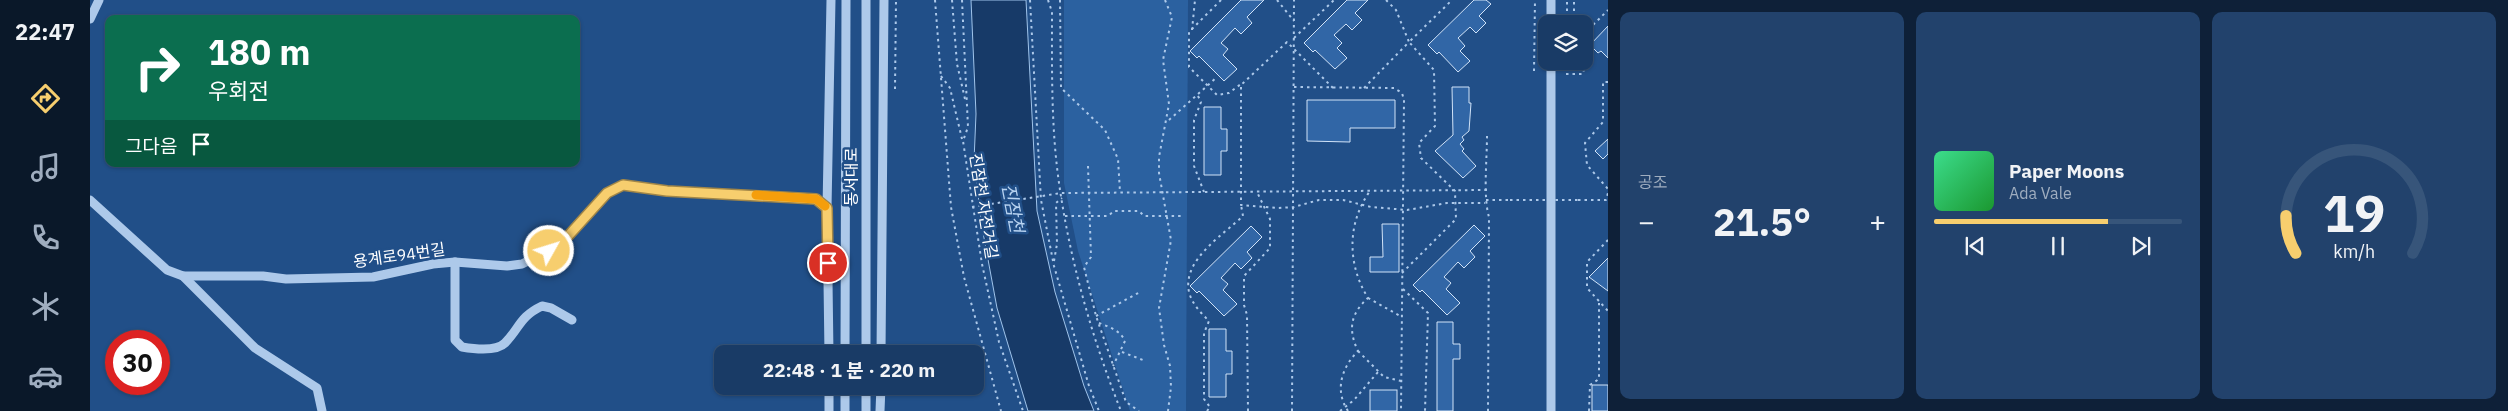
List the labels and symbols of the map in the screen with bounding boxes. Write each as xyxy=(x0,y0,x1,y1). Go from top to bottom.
street label: 동서대로 xyxy=(841,147,861,206)
street label: 진잠천 자전거길 xyxy=(966,152,1002,260)
water label: 진잠천 xyxy=(997,181,1029,237)
position arrow xyxy=(522,224,574,276)
street label: 용계로94번길 xyxy=(352,239,446,271)
pin xyxy=(807,242,849,284)
speed limit sign: 30 xyxy=(105,330,170,395)

